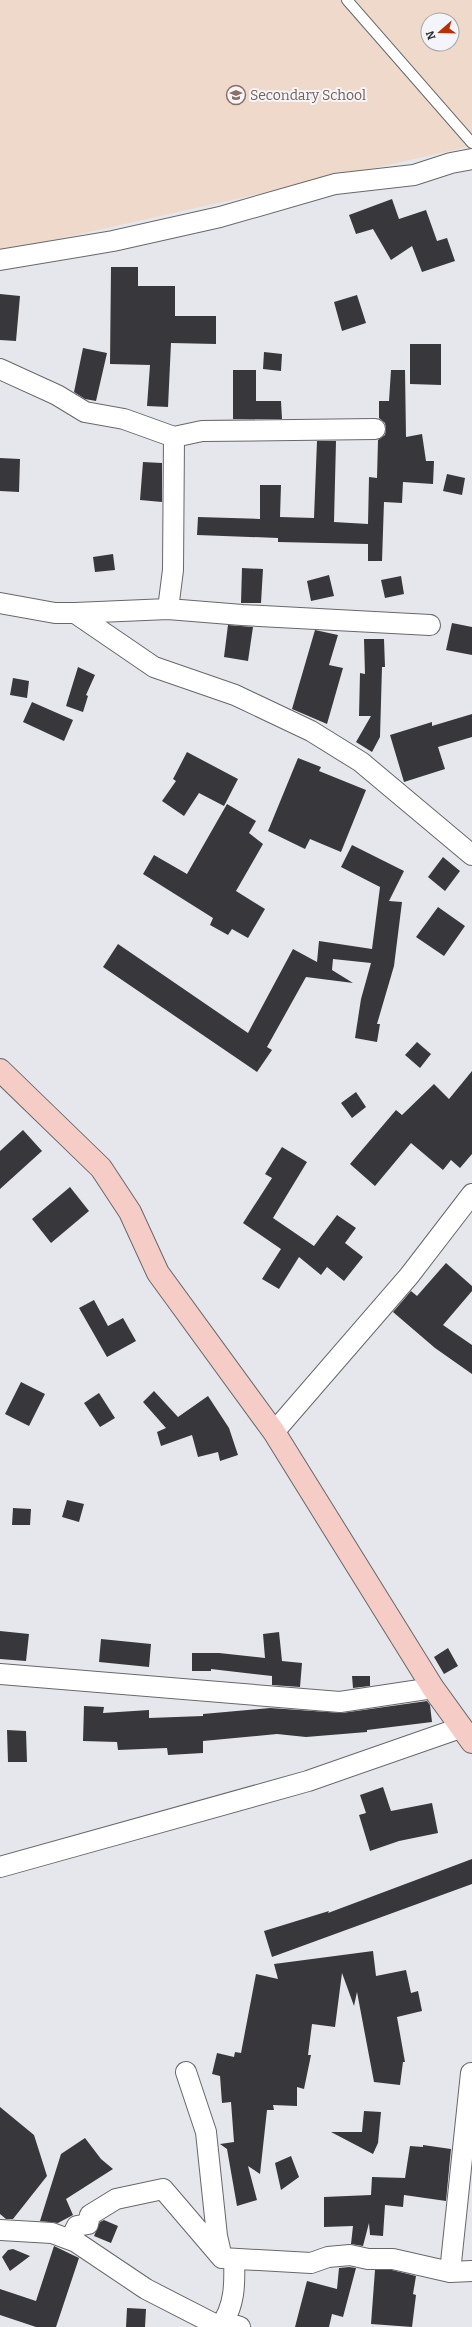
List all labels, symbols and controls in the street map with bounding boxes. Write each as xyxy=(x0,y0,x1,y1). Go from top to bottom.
north arrow xyxy=(420,12,460,52)
text: N xyxy=(423,29,439,41)
school or university icon: Secondary School xyxy=(225,84,247,106)
place label: Secondary School xyxy=(250,87,366,104)

